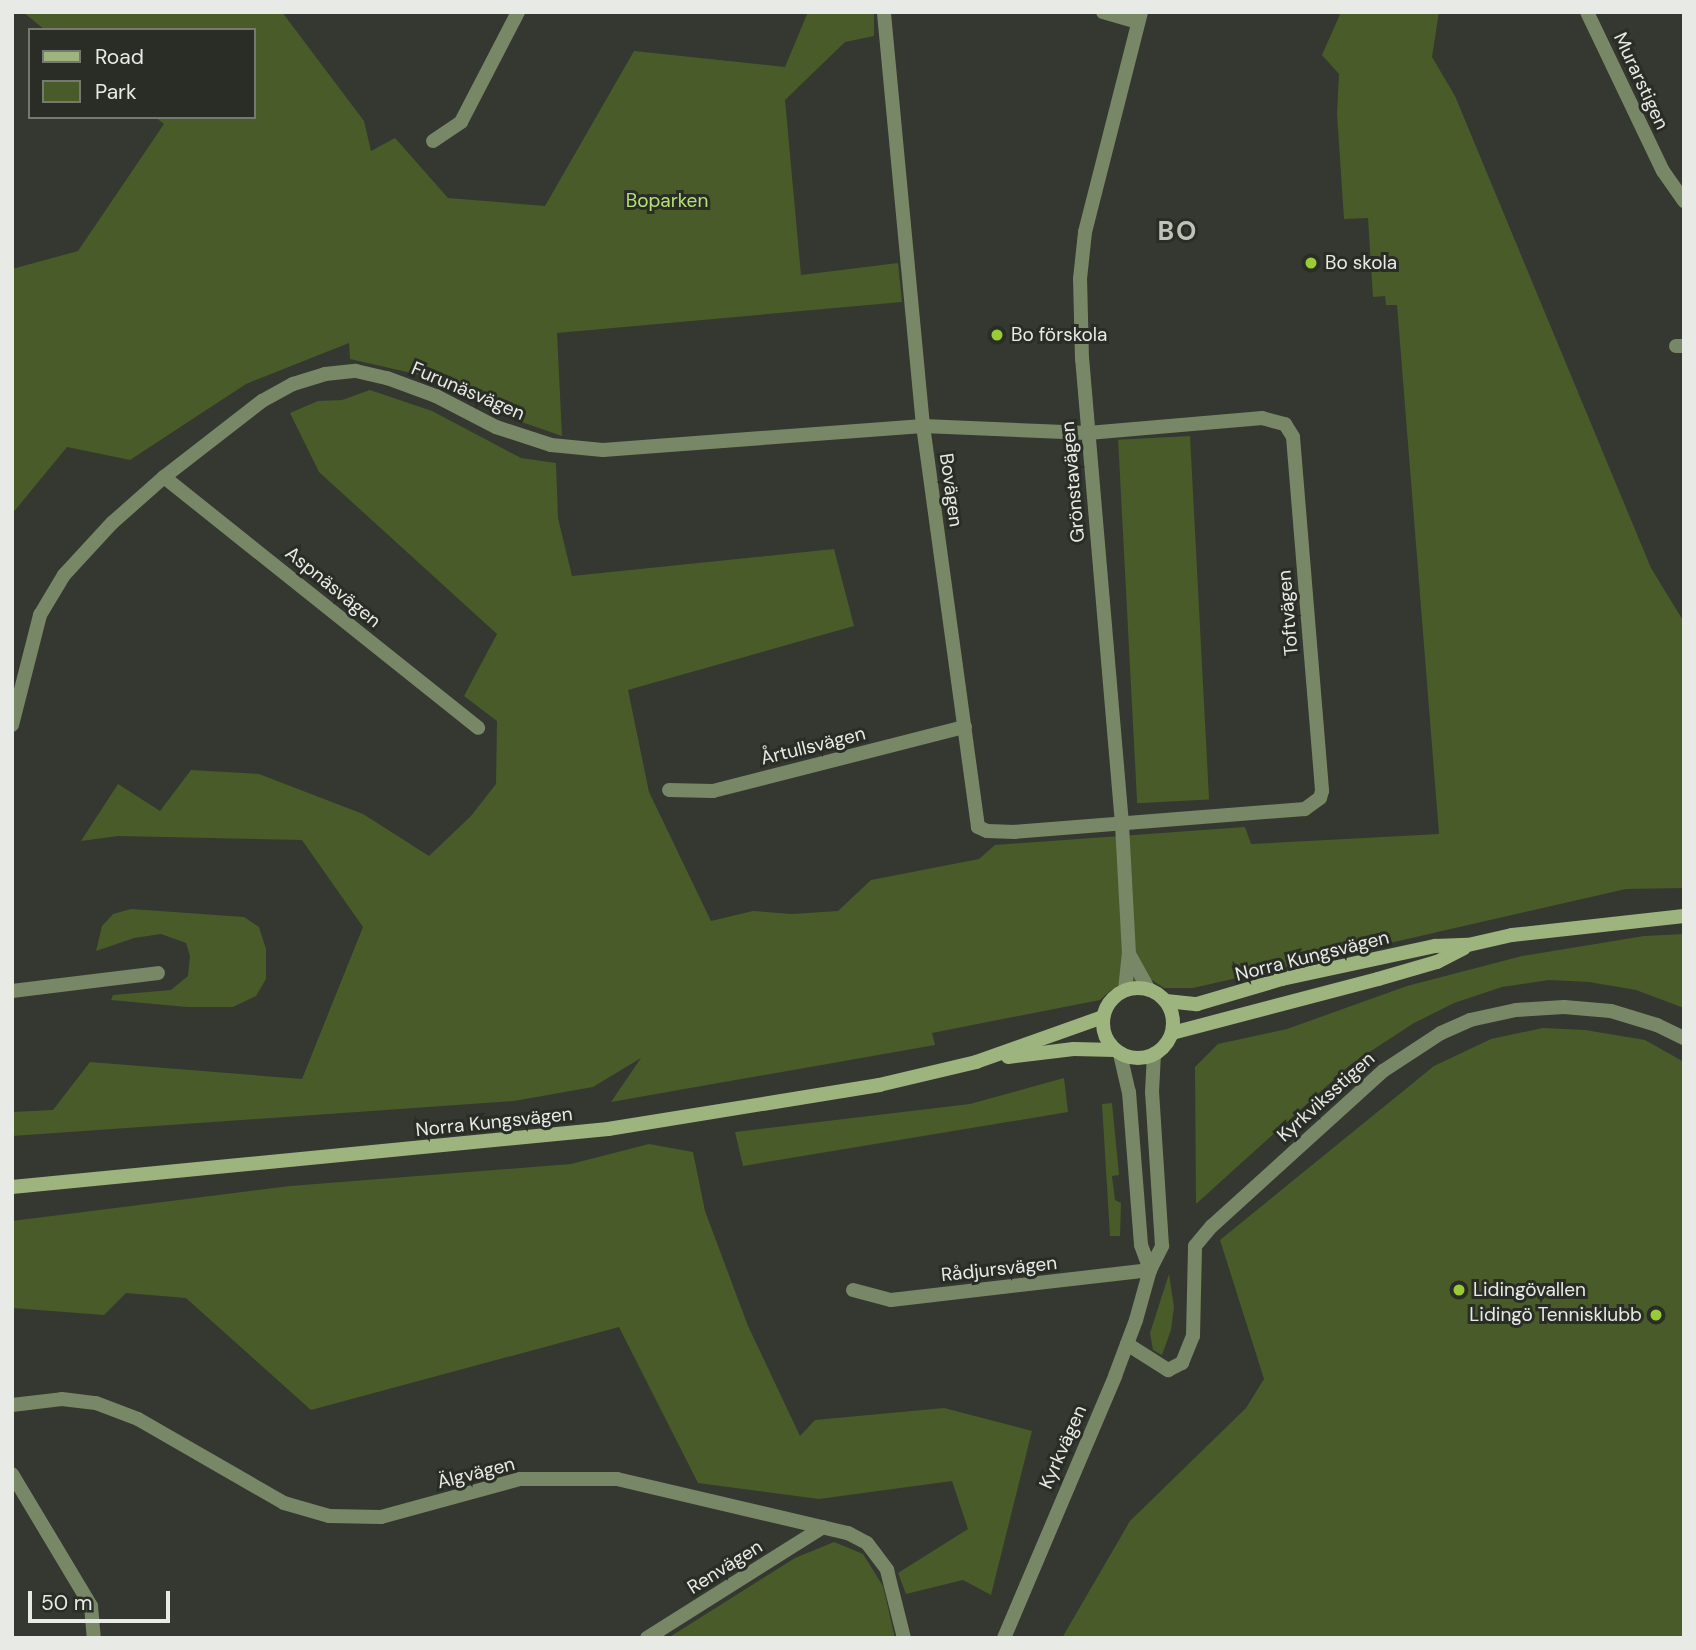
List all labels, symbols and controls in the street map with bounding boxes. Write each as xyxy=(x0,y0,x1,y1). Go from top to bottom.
legend xyxy=(28,28,256,119)
street label: Murarstigen xyxy=(1609,29,1673,133)
text: Road xyxy=(95,43,144,71)
text: Park xyxy=(95,78,136,106)
park label: Boparken xyxy=(626,190,708,212)
district label: BO xyxy=(1158,216,1198,248)
place label: Bo skola xyxy=(1325,252,1397,274)
marker: Bo skola xyxy=(1303,255,1319,271)
place label: Bo förskola xyxy=(1011,324,1107,346)
marker: Bo förskola xyxy=(989,327,1005,343)
street label: Furunäsvägen xyxy=(408,357,528,425)
street label: Grönstavägen xyxy=(1056,420,1090,544)
street label: Bovägen xyxy=(935,452,967,528)
street label: Aspnäsvägen xyxy=(281,542,385,632)
street label: Toftvägen xyxy=(1273,569,1303,657)
street label: Årtullsvägen xyxy=(758,722,868,770)
street label: Norra Kungsvägen xyxy=(1233,926,1391,986)
street label: Kyrkviksstigen xyxy=(1272,1047,1380,1147)
street label: Norra Kungsvägen xyxy=(414,1102,574,1142)
street label: Rådjursvägen xyxy=(940,1252,1058,1286)
place label: Lidingövallen xyxy=(1473,1279,1586,1301)
marker: Lidingövallen xyxy=(1451,1282,1467,1298)
place label: Lidingö Tennisklubb xyxy=(1469,1304,1642,1326)
marker: Lidingö Tennisklubb xyxy=(1648,1307,1664,1323)
street label: Kyrkvägen xyxy=(1034,1402,1092,1492)
street label: Älgvägen xyxy=(435,1452,517,1494)
street label: Renvägen xyxy=(683,1535,767,1599)
scale bar xyxy=(32,1576,173,1620)
text: 50 m xyxy=(41,1589,92,1617)

